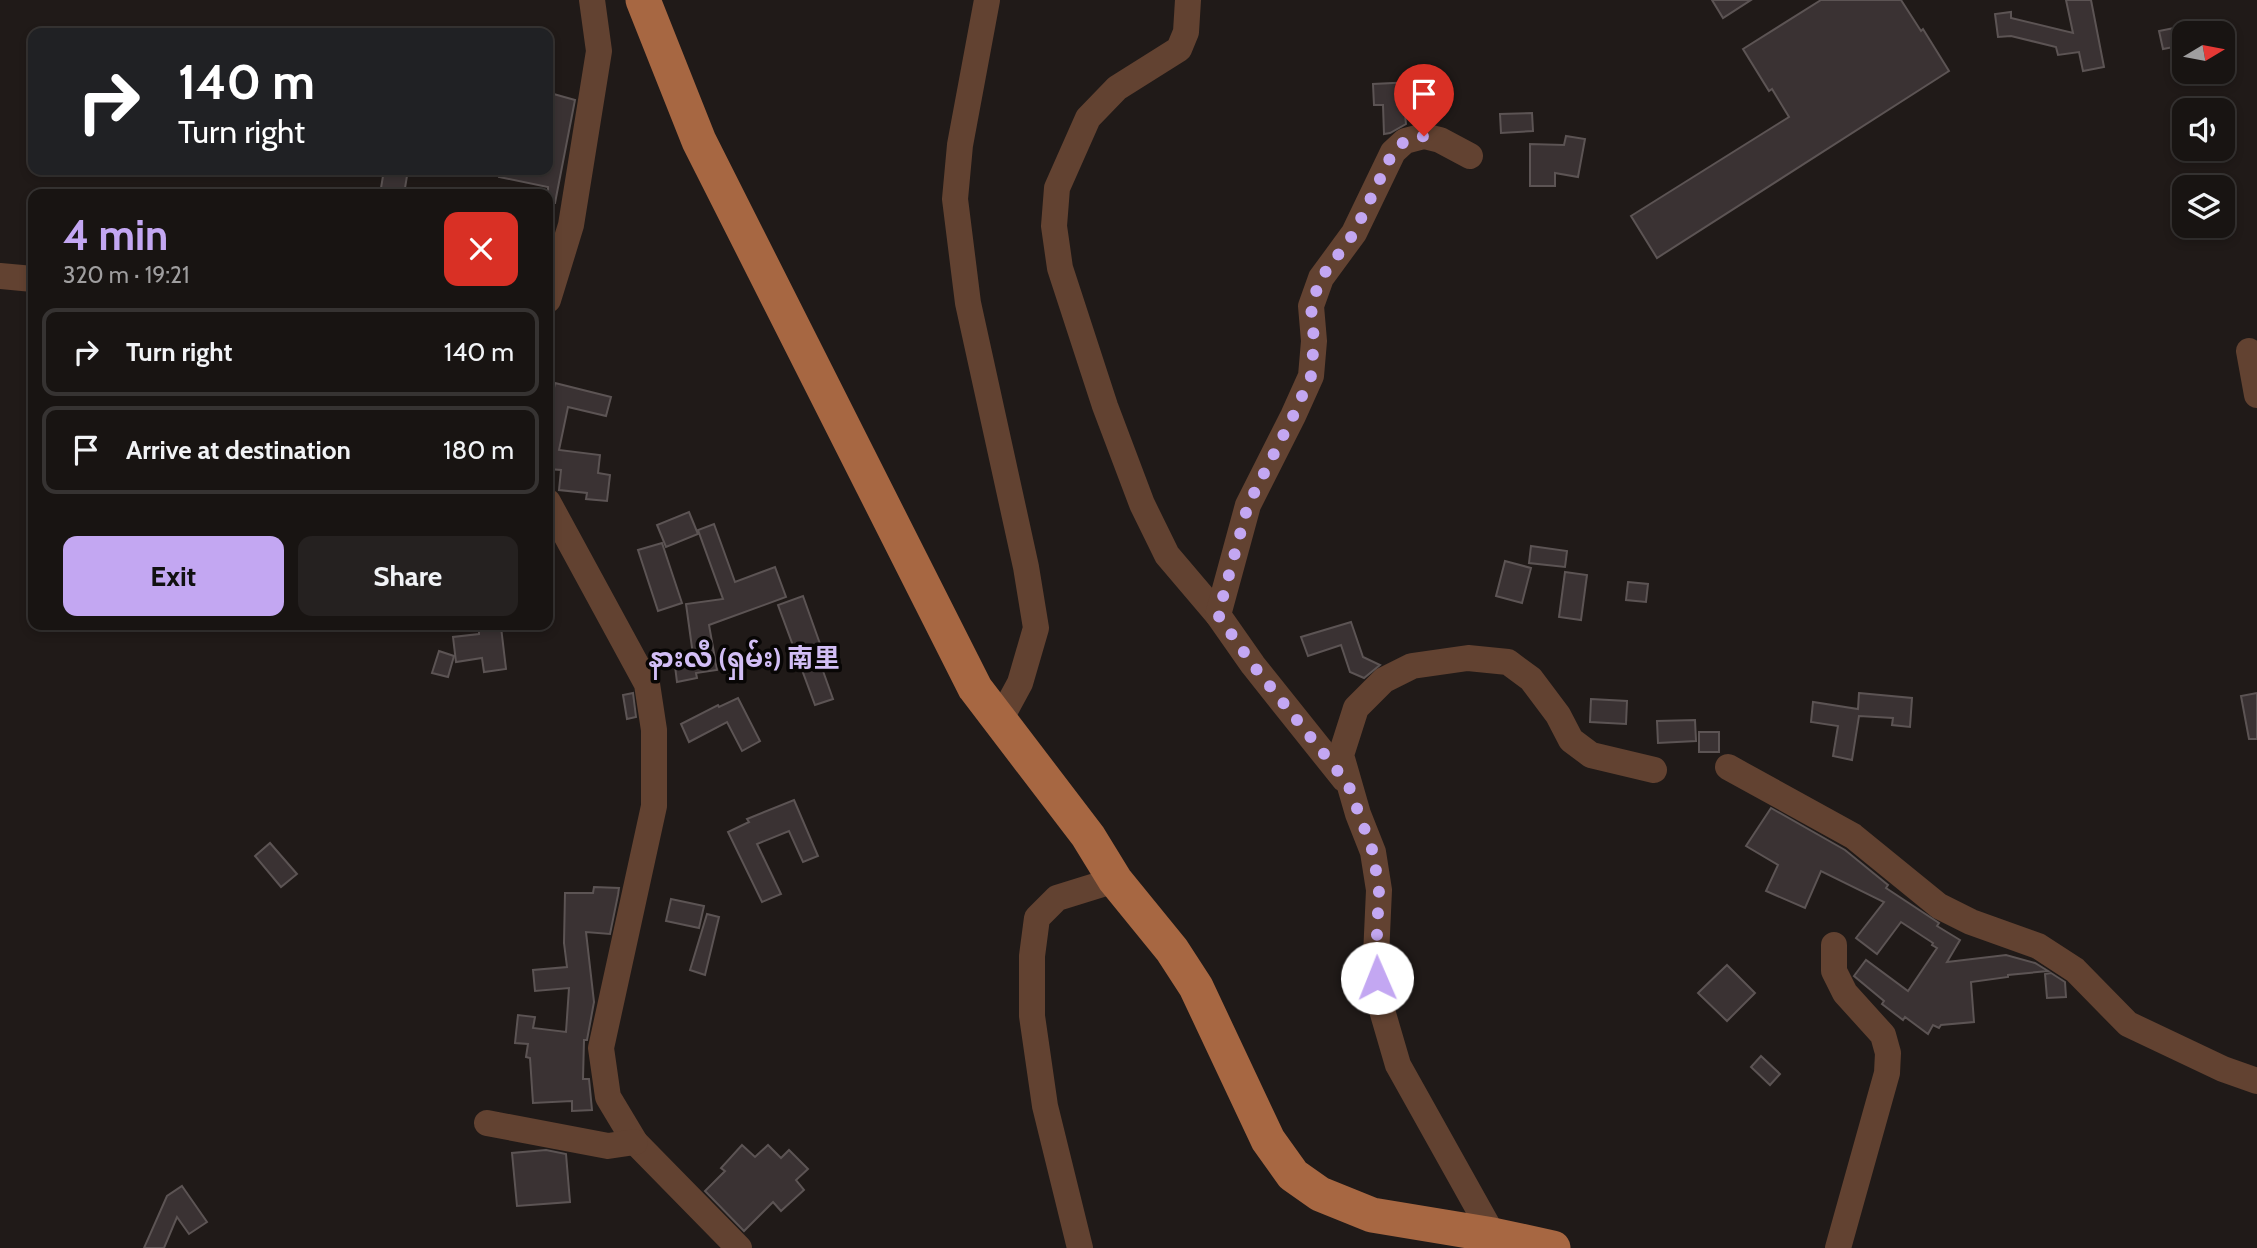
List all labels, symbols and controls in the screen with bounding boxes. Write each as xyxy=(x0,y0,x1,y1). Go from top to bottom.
north arrow xyxy=(2172,21,2235,84)
map controls xyxy=(2172,21,2235,238)
text: 140 m xyxy=(178,52,315,111)
icon: right xyxy=(63,56,154,147)
pin xyxy=(1394,64,1454,136)
icon: arrive xyxy=(1405,75,1443,113)
button: sound xyxy=(2172,98,2235,161)
text: Turn right xyxy=(178,112,305,151)
button: layers xyxy=(2172,175,2235,238)
text: 4 min xyxy=(63,209,168,261)
button: close xyxy=(444,212,518,286)
text: 320 m · 19:21 xyxy=(63,261,190,289)
icon: right xyxy=(67,333,105,371)
text: Turn right xyxy=(126,336,232,368)
text: 140 m xyxy=(444,336,514,368)
icon: arrive xyxy=(67,431,105,469)
text: Arrive at destination xyxy=(126,434,351,466)
text: 180 m xyxy=(443,434,514,466)
button: Exit xyxy=(63,536,284,616)
button: Share xyxy=(298,536,518,616)
district label: နားလီ (ရှမ်း) 南里 xyxy=(649,639,840,680)
position arrow xyxy=(1340,941,1414,1015)

